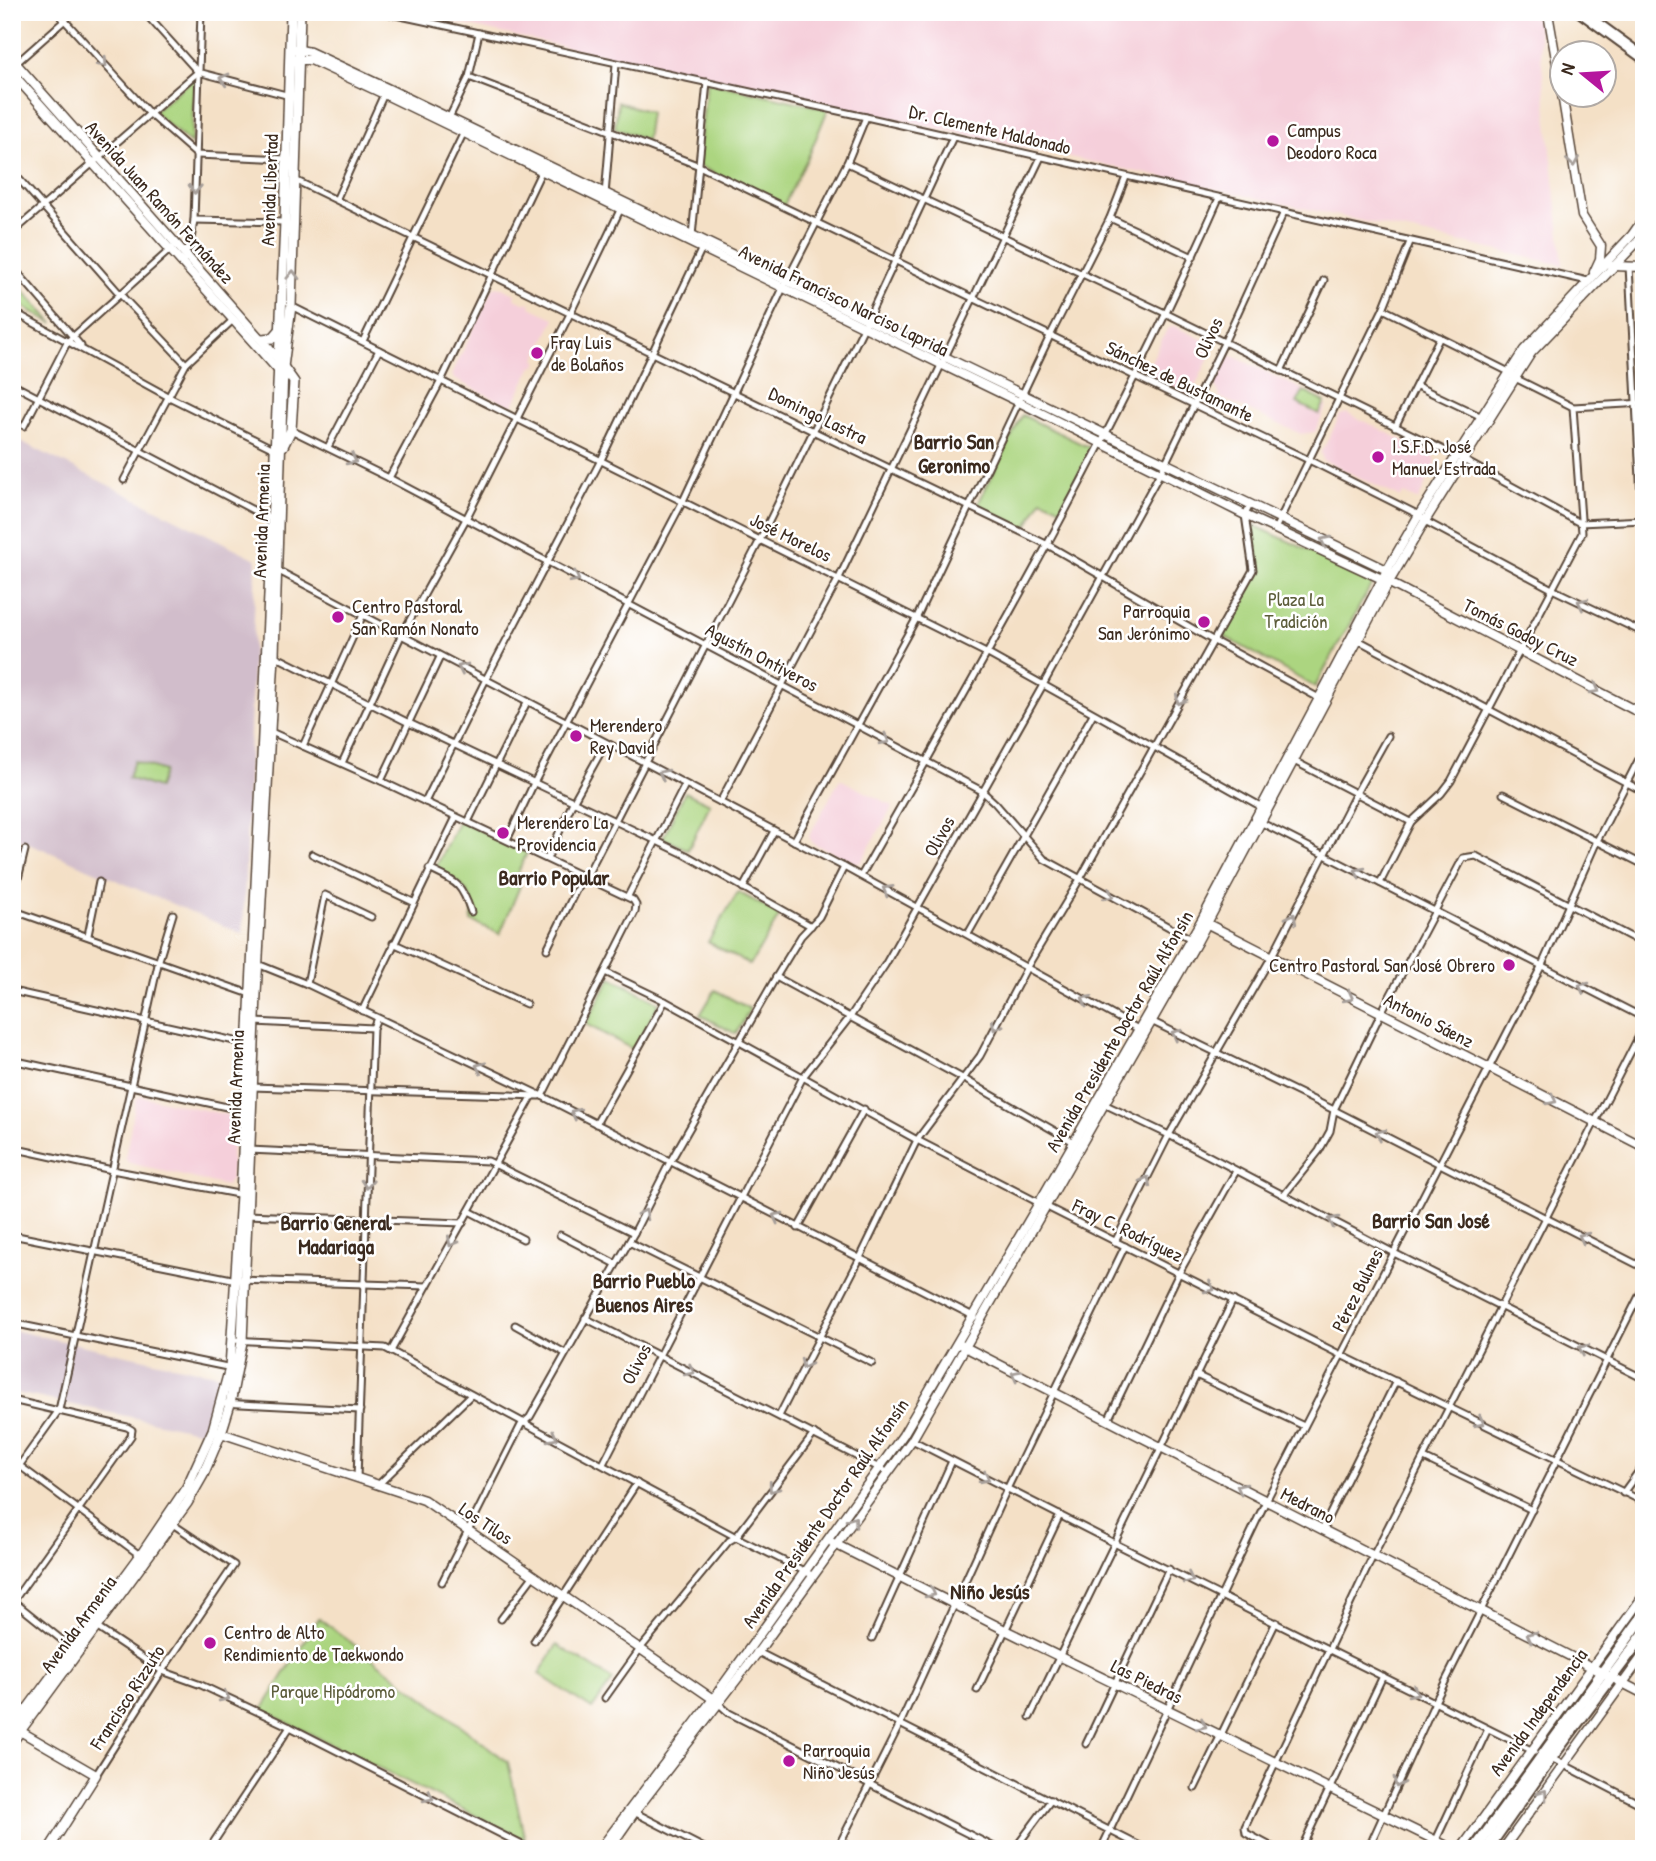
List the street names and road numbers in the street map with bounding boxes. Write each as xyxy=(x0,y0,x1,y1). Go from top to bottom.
street label: Dr. Clemente Maldonado xyxy=(907,98,1074,160)
street label: Avenida Juan Ramón Fernández xyxy=(80,115,240,289)
street label: Avenida Libertad xyxy=(254,133,284,246)
street label: Avenida Francisco Narciso Laprida xyxy=(735,238,954,362)
street label: Olivos xyxy=(1187,313,1229,363)
street label: Sánchez de Bustamante xyxy=(1102,334,1258,428)
street label: Domingo Lastra xyxy=(765,380,872,450)
street label: Avenida Armenia xyxy=(246,463,276,578)
street label: José Morelos xyxy=(746,506,836,568)
street label: Tomás Godoy Cruz xyxy=(1459,592,1583,672)
street label: Agustín Ontiveros xyxy=(701,616,823,698)
street label: Olivos xyxy=(917,811,961,861)
street label: Avenida Presidente Doctor Raúl Alfonsín xyxy=(1039,906,1199,1156)
street label: Antonio Sáenz xyxy=(1380,986,1478,1054)
street label: Avenida Armenia xyxy=(220,1029,250,1144)
street label: Fray C. Rodríguez xyxy=(1067,1192,1188,1268)
street label: Pérez Bulnes xyxy=(1325,1244,1389,1336)
street label: Olivos xyxy=(615,1339,657,1389)
street label: Avenida Presidente Doctor Raúl Alfonsín xyxy=(736,1393,914,1633)
street label: Medrano xyxy=(1277,1480,1340,1530)
street label: Los Tilos xyxy=(454,1496,518,1550)
street label: Avenida Armenia xyxy=(34,1570,122,1678)
street label: Francisco Rizzuto xyxy=(83,1639,171,1755)
street label: Avenida Independencia xyxy=(1483,1643,1593,1781)
street label: Las Piedras xyxy=(1107,1653,1187,1709)

